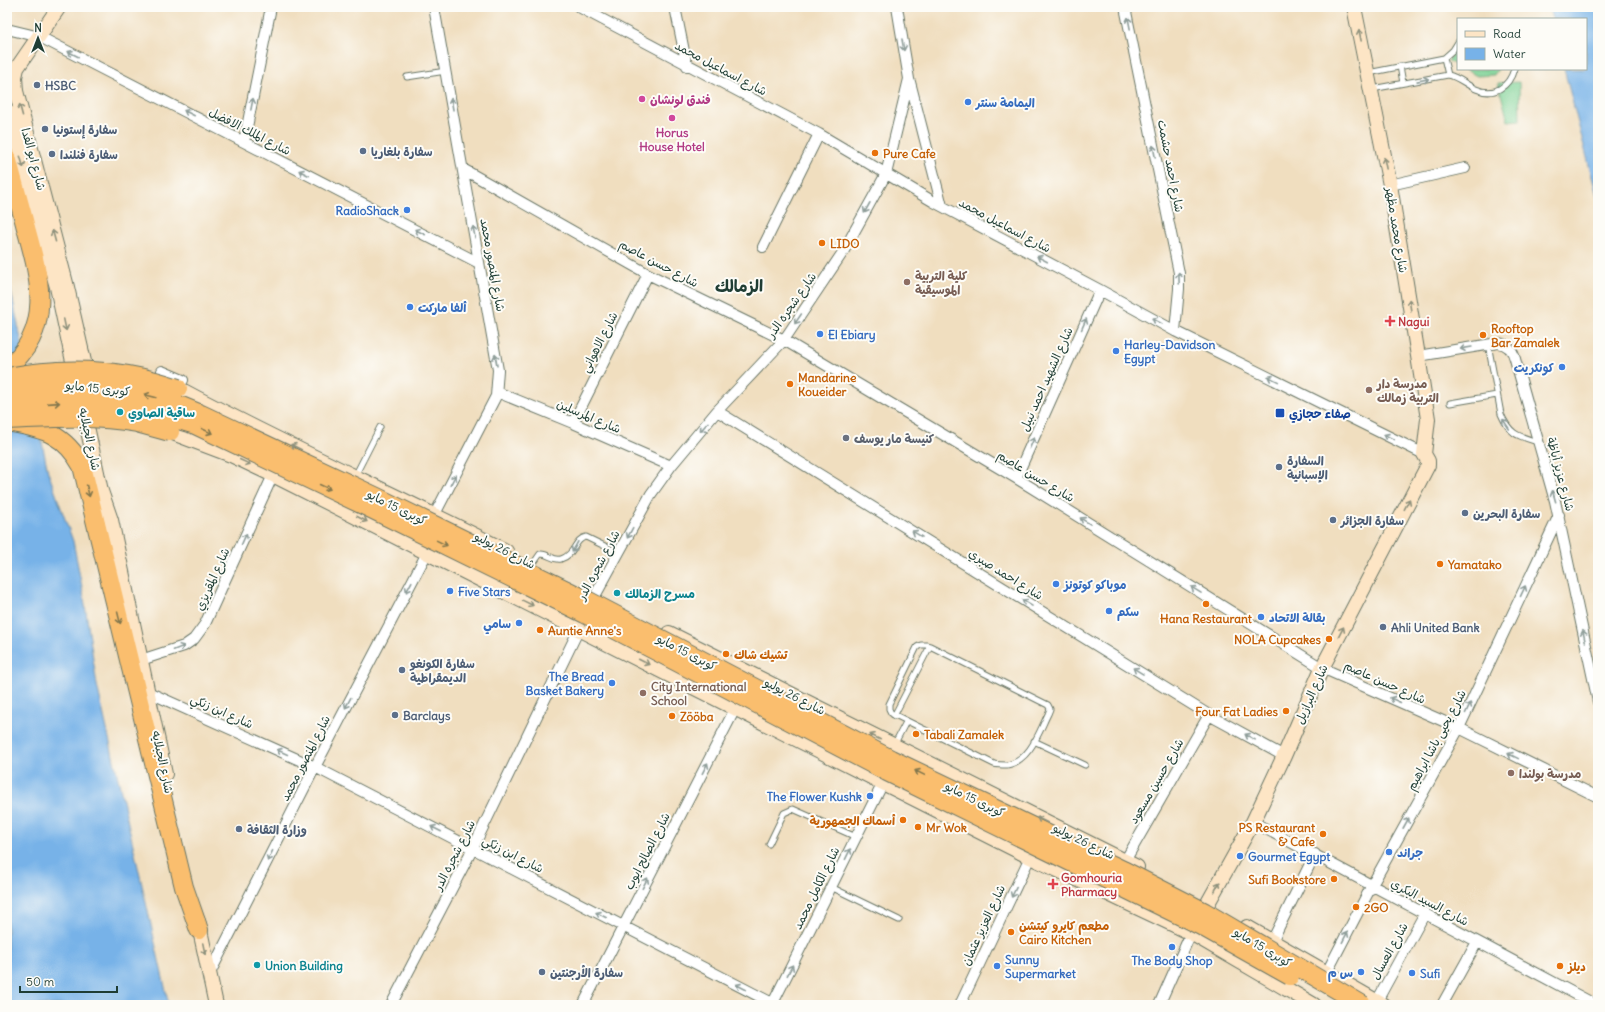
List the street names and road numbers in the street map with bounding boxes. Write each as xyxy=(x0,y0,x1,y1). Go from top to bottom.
street label: شارع اسماعيل محمد xyxy=(671,37,770,100)
street label: شارع الملك الافضل xyxy=(206,104,293,160)
street label: شارع احمد حشمت xyxy=(1153,119,1187,214)
street label: شارع ابو الفدا xyxy=(17,126,50,192)
street label: شارع محمد مظهر xyxy=(1381,185,1411,274)
street label: شارع اسماعيل محمد xyxy=(955,194,1054,257)
street label: شارع المنصور محمد xyxy=(475,217,509,313)
street label: شارع حسن عاصم xyxy=(616,236,701,292)
street label: شارع شجره الدر xyxy=(762,269,821,343)
street label: شارع الاهواني xyxy=(577,309,624,377)
street label: شارع الشهيد احمد نبيل xyxy=(1016,325,1078,434)
street label: كوبرى 15 مايو xyxy=(64,377,131,400)
street label: شارع المرسلين xyxy=(554,396,623,438)
street label: شارع الجبلايه xyxy=(74,406,104,472)
street label: شارع عزيز أباظة xyxy=(1542,435,1578,513)
street label: شارع حسن عاصم xyxy=(994,447,1077,507)
street label: كوبرى 15 مايو xyxy=(363,486,429,529)
street label: شارع 26 يوليو xyxy=(470,528,538,574)
street label: شارع شجره الدر xyxy=(573,528,624,604)
street label: شارع المقريزي xyxy=(192,545,234,613)
street label: شارع احمد صبري xyxy=(965,545,1046,605)
street label: كوبرى 15 مايو xyxy=(653,630,719,674)
street label: شارع حسن عاصم xyxy=(1341,657,1428,708)
street label: شارع البرازيل xyxy=(1291,662,1333,727)
street label: شارع 26 يوليو xyxy=(760,674,828,720)
street label: شارع يحيى باشا ابراهيم xyxy=(1403,687,1471,794)
street label: شارع ابن زنكي xyxy=(187,691,256,735)
street label: شارع المنصور محمد xyxy=(277,713,335,804)
street label: شارع الجبلايه xyxy=(147,729,177,795)
street label: شارع حسين مسعود xyxy=(1125,736,1188,827)
street label: كوبرى 15 مايو xyxy=(941,778,1007,821)
street label: شارع الصالح ايوب xyxy=(621,810,675,893)
street label: شارع شجره الدر xyxy=(429,817,480,894)
street label: شارع 26 يوليو xyxy=(1049,819,1117,864)
street label: شارع ابن زنكي xyxy=(478,832,546,879)
street label: شارع الكامل محمد xyxy=(790,844,844,933)
street label: شارع السيد البكري xyxy=(1388,875,1471,930)
street label: شارع العزيز عثمان xyxy=(958,882,1010,969)
street label: شارع العسال xyxy=(1367,920,1413,983)
street label: كوبرى 15 مايو xyxy=(1230,923,1295,971)

